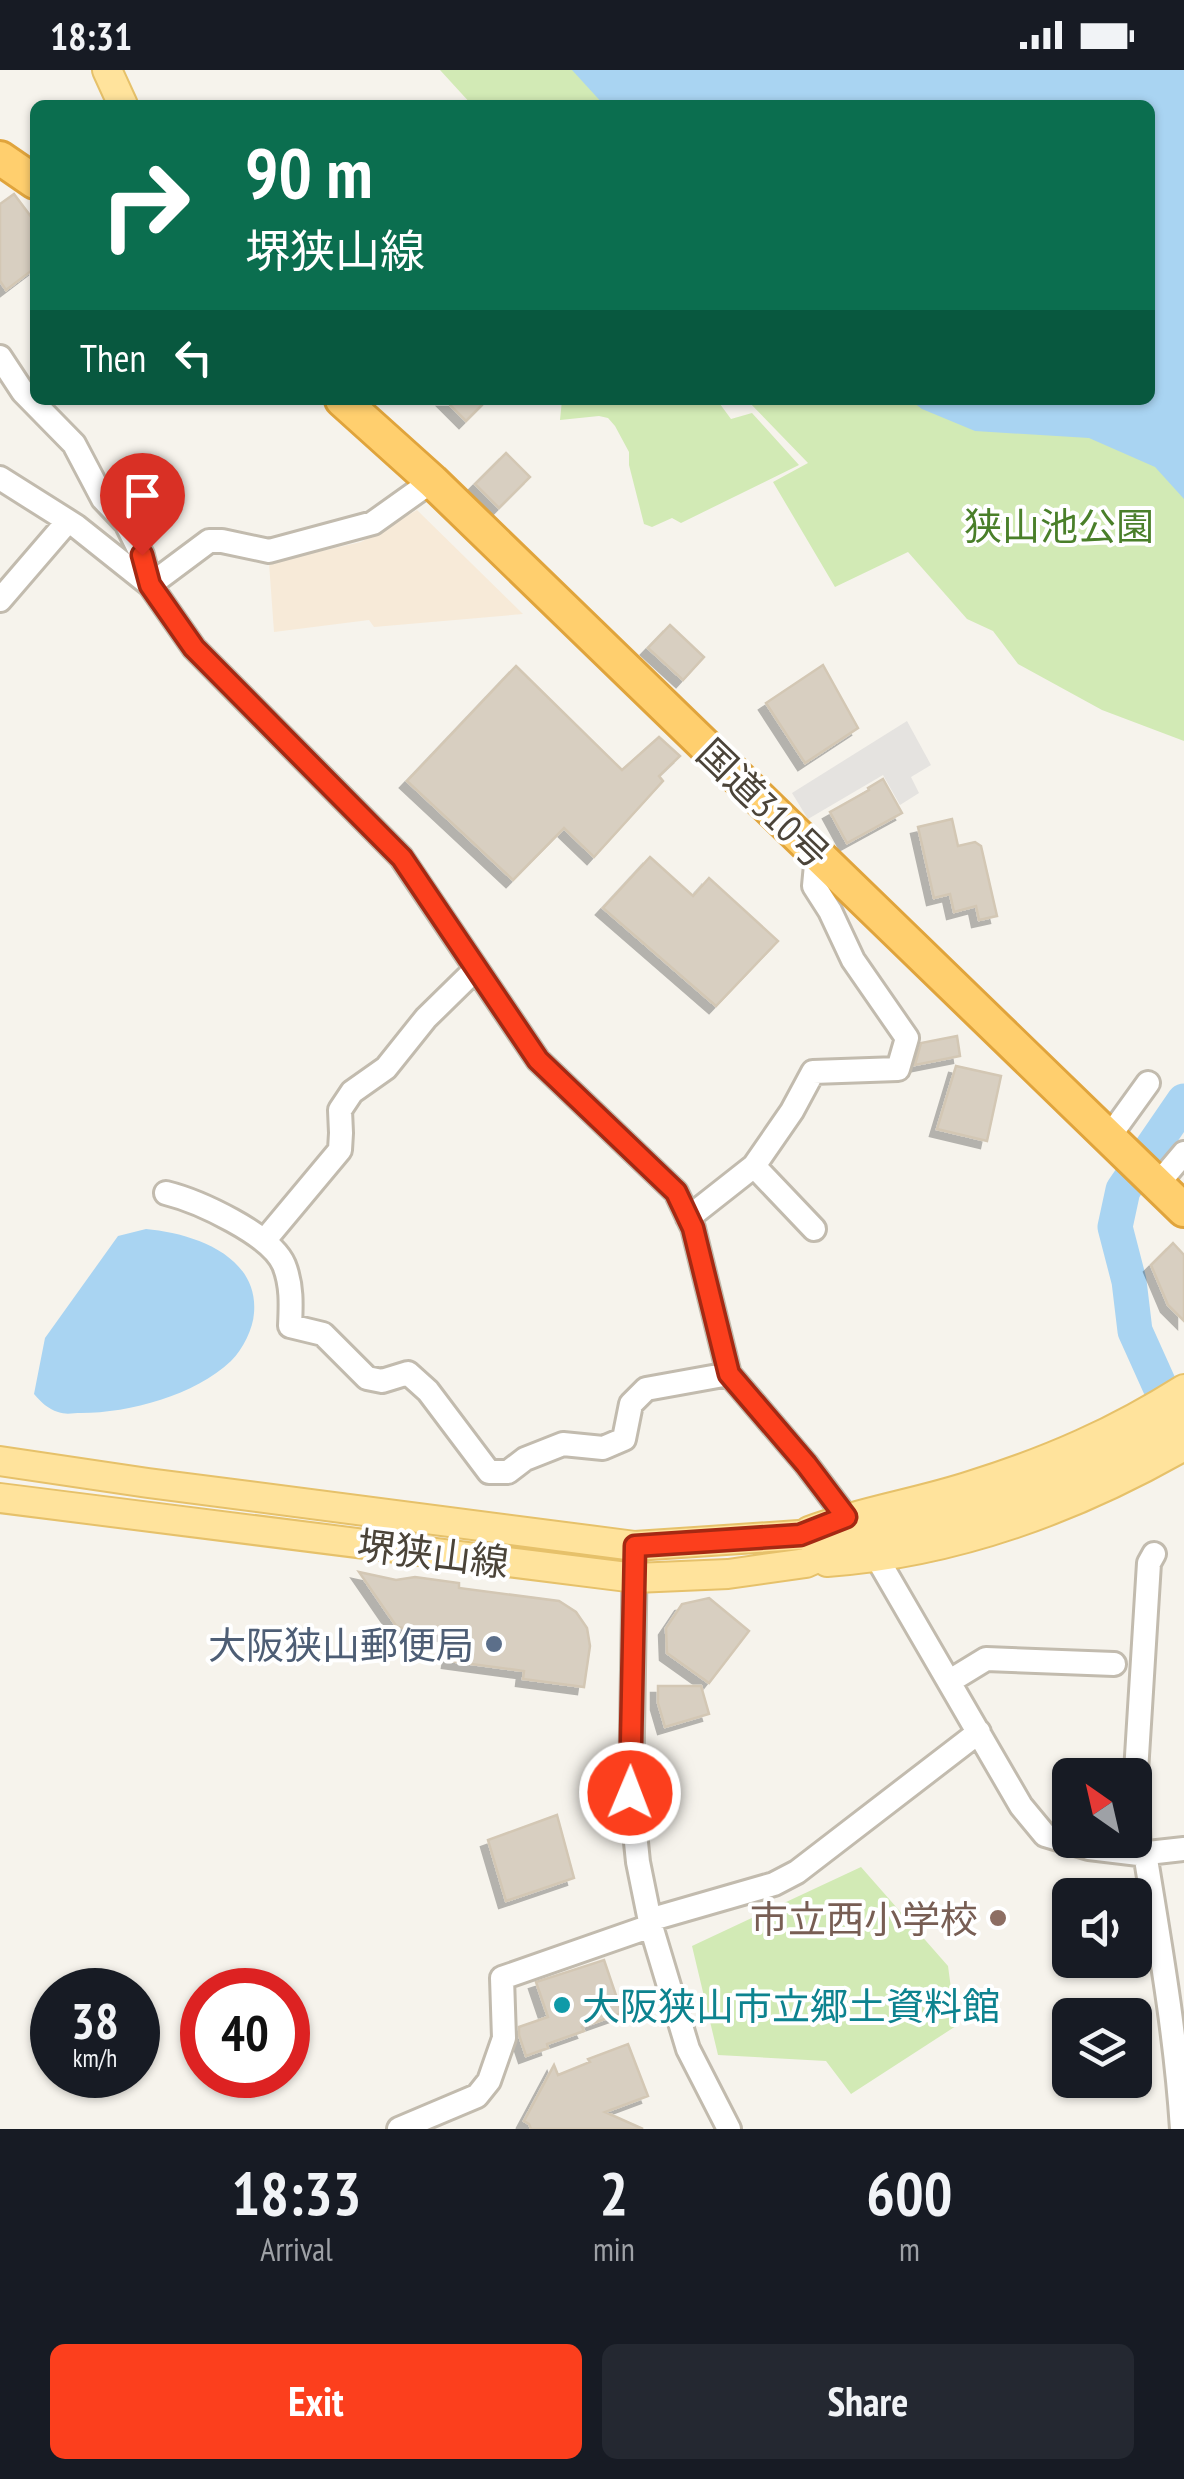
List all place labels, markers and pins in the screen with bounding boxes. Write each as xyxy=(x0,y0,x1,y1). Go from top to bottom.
pin xyxy=(100,453,185,556)
place label: 大阪狭山郵便局 xyxy=(208,1620,474,1669)
marker: 大阪狭山郵便局 xyxy=(483,1633,505,1655)
place label: 市立西小学校 xyxy=(750,1894,978,1943)
marker: 市立西小学校 xyxy=(987,1907,1009,1929)
place label: 大阪狭山市立郷土資料館 xyxy=(582,1981,1000,2030)
marker: 大阪狭山市立郷土資料館 xyxy=(551,1994,573,2016)

